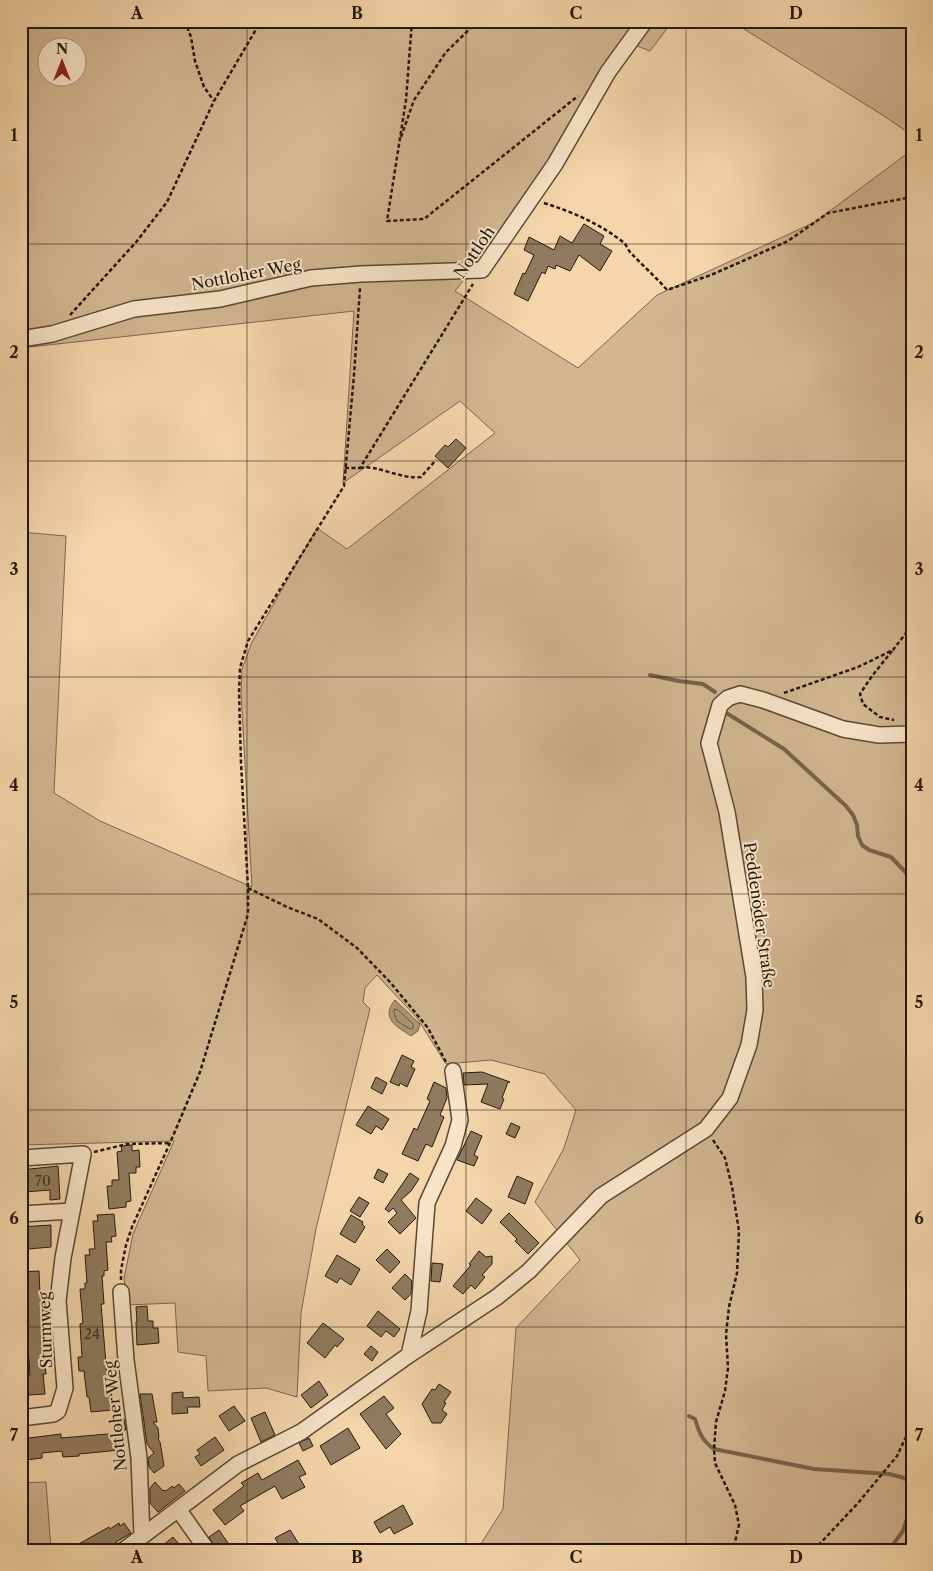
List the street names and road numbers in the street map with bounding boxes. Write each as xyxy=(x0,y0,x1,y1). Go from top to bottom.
street label: Nottloh xyxy=(449,222,499,282)
street label: Nottloher Weg xyxy=(190,253,303,294)
street label: Peddenöder Straße xyxy=(740,841,780,989)
street label: Sturmweg xyxy=(34,1291,56,1369)
street label: Nottloher Weg xyxy=(99,1359,131,1472)

